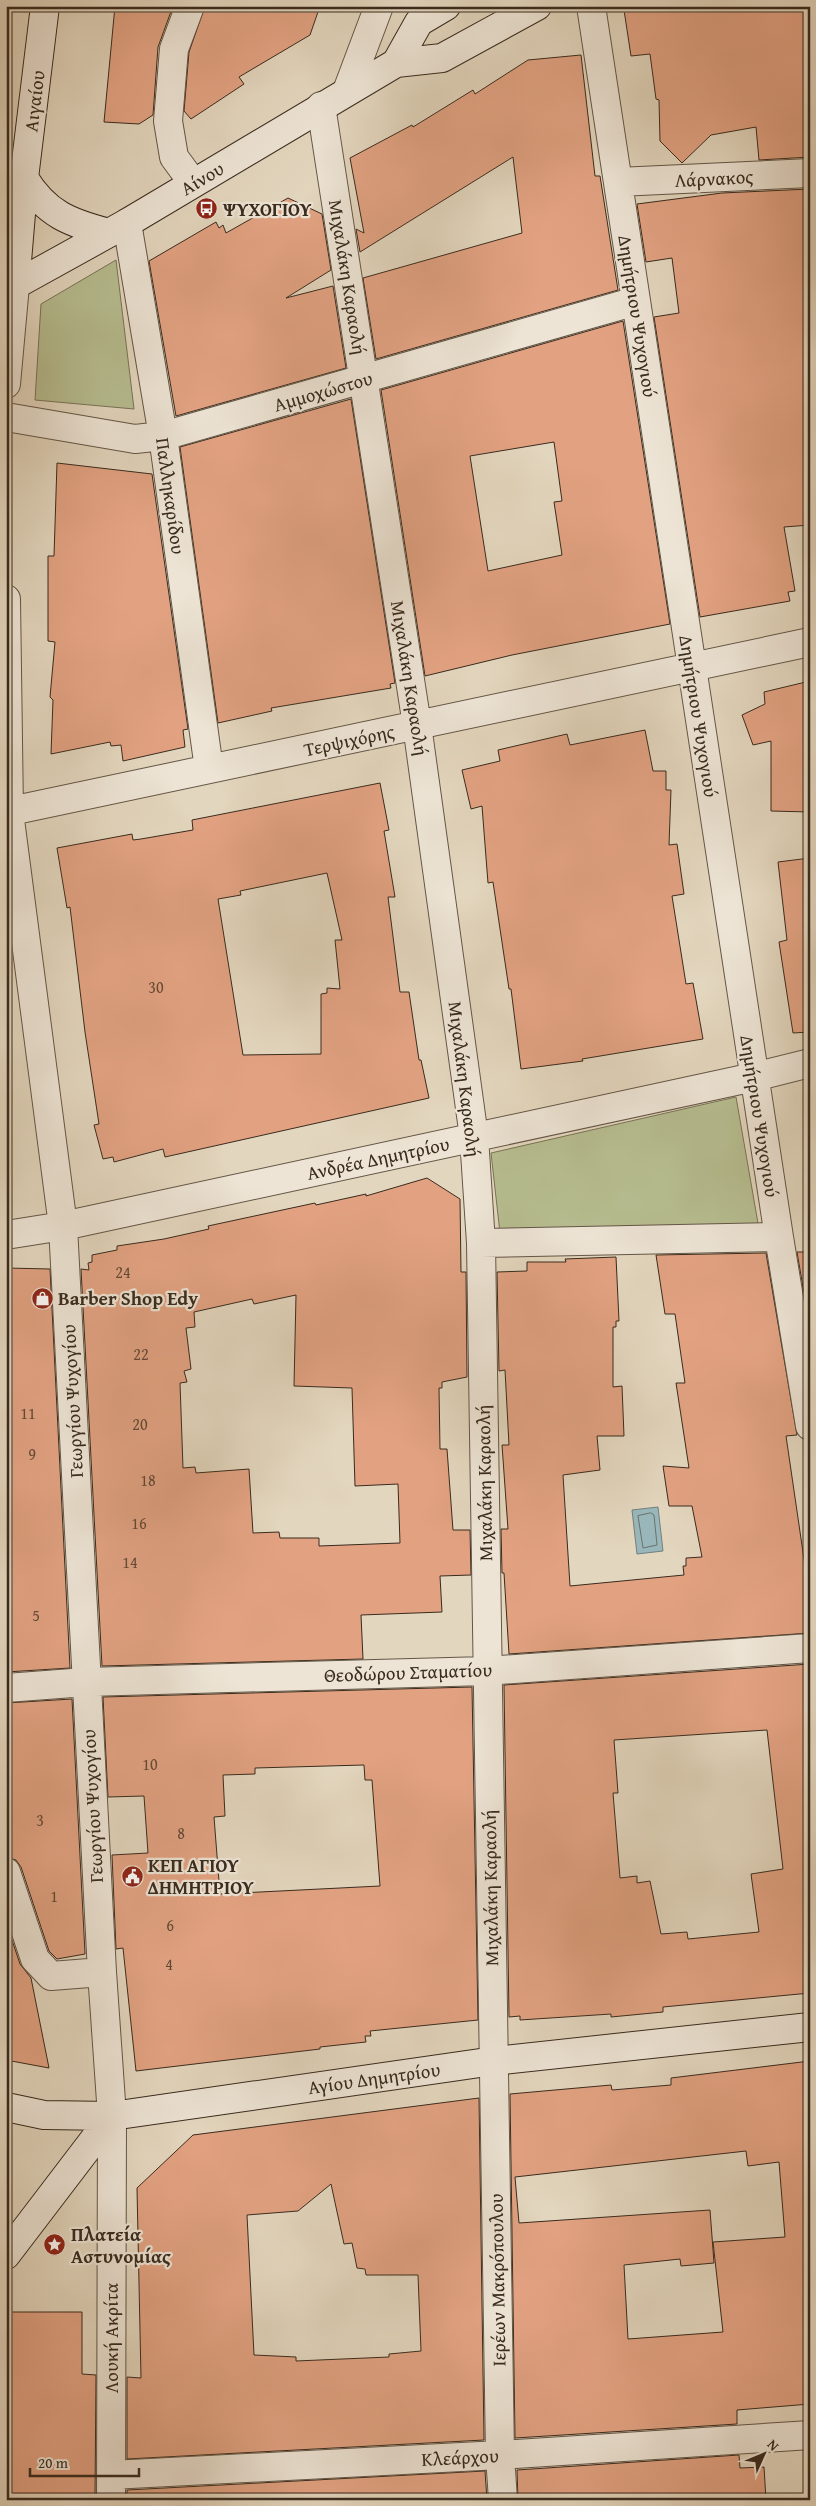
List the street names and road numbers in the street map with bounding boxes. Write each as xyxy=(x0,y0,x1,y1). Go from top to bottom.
street label: Αιγαίου xyxy=(16,68,52,133)
street label: Αίνου xyxy=(175,154,229,202)
street label: Λάρνακος xyxy=(674,162,754,194)
street label: Μιχαλάκη Καραολή xyxy=(322,198,374,356)
street label: Δημήτριου Ψυχογιού xyxy=(611,233,665,399)
street label: Αμμοχώστου xyxy=(270,364,376,418)
street label: Παλληκαρίδου xyxy=(149,436,193,556)
street label: Μιχαλάκη Καραολή xyxy=(384,599,436,757)
street label: Δημήτριου Ψυχογιού xyxy=(672,633,726,799)
street label: Τερψιχόρης xyxy=(301,717,397,763)
street label: Μιχαλάκη Καραολή xyxy=(442,1000,488,1158)
street label: Δημήτριου Ψυχογιού xyxy=(733,1033,787,1199)
street label: Ανδρέα Δημητρίου xyxy=(304,1129,452,1187)
street label: Γεωργίου Ψυχογίου xyxy=(54,1323,90,1479)
street label: Μιχαλάκη Καραολή xyxy=(469,1405,499,1561)
street label: Θεοδώρου Σταματίου xyxy=(323,1655,493,1689)
street label: Γεωργίου Ψυχογίου xyxy=(74,1728,110,1884)
street label: Μιχαλάκη Καραολή xyxy=(475,1810,505,1966)
street label: Αγίου Δημητρίου xyxy=(306,2055,442,2101)
street label: Ιερέων Μακρόπουλου xyxy=(481,2193,513,2367)
street label: Λουκή Ακρίτα xyxy=(97,2283,125,2393)
street label: Κλεάρχου xyxy=(421,2441,500,2473)

